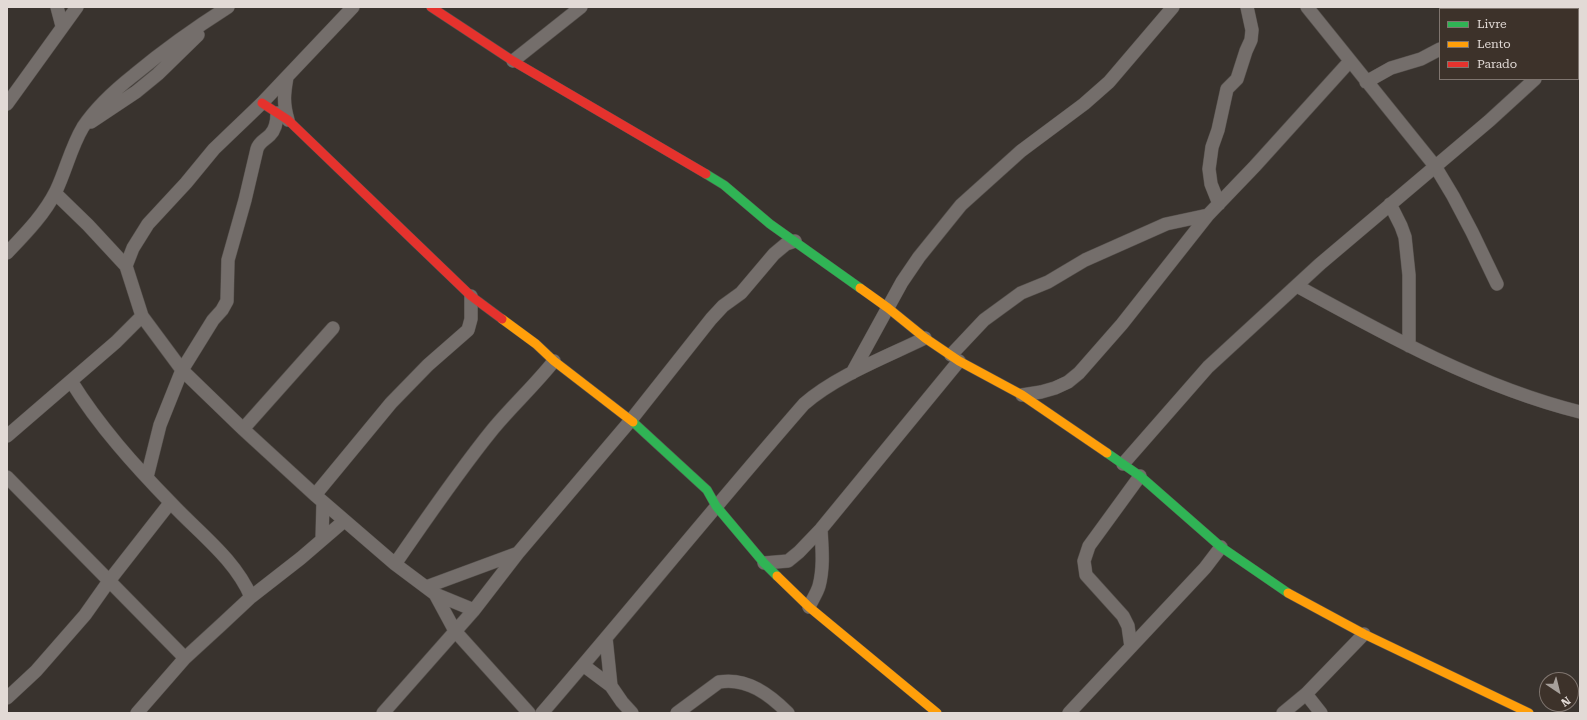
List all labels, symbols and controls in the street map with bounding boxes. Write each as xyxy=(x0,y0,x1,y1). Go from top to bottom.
legend xyxy=(1439,8,1579,80)
text: Livre xyxy=(1477,17,1507,31)
text: Lento xyxy=(1477,37,1511,51)
text: Parado xyxy=(1477,57,1517,71)
north arrow xyxy=(1539,672,1579,712)
text: N xyxy=(1558,694,1573,709)

